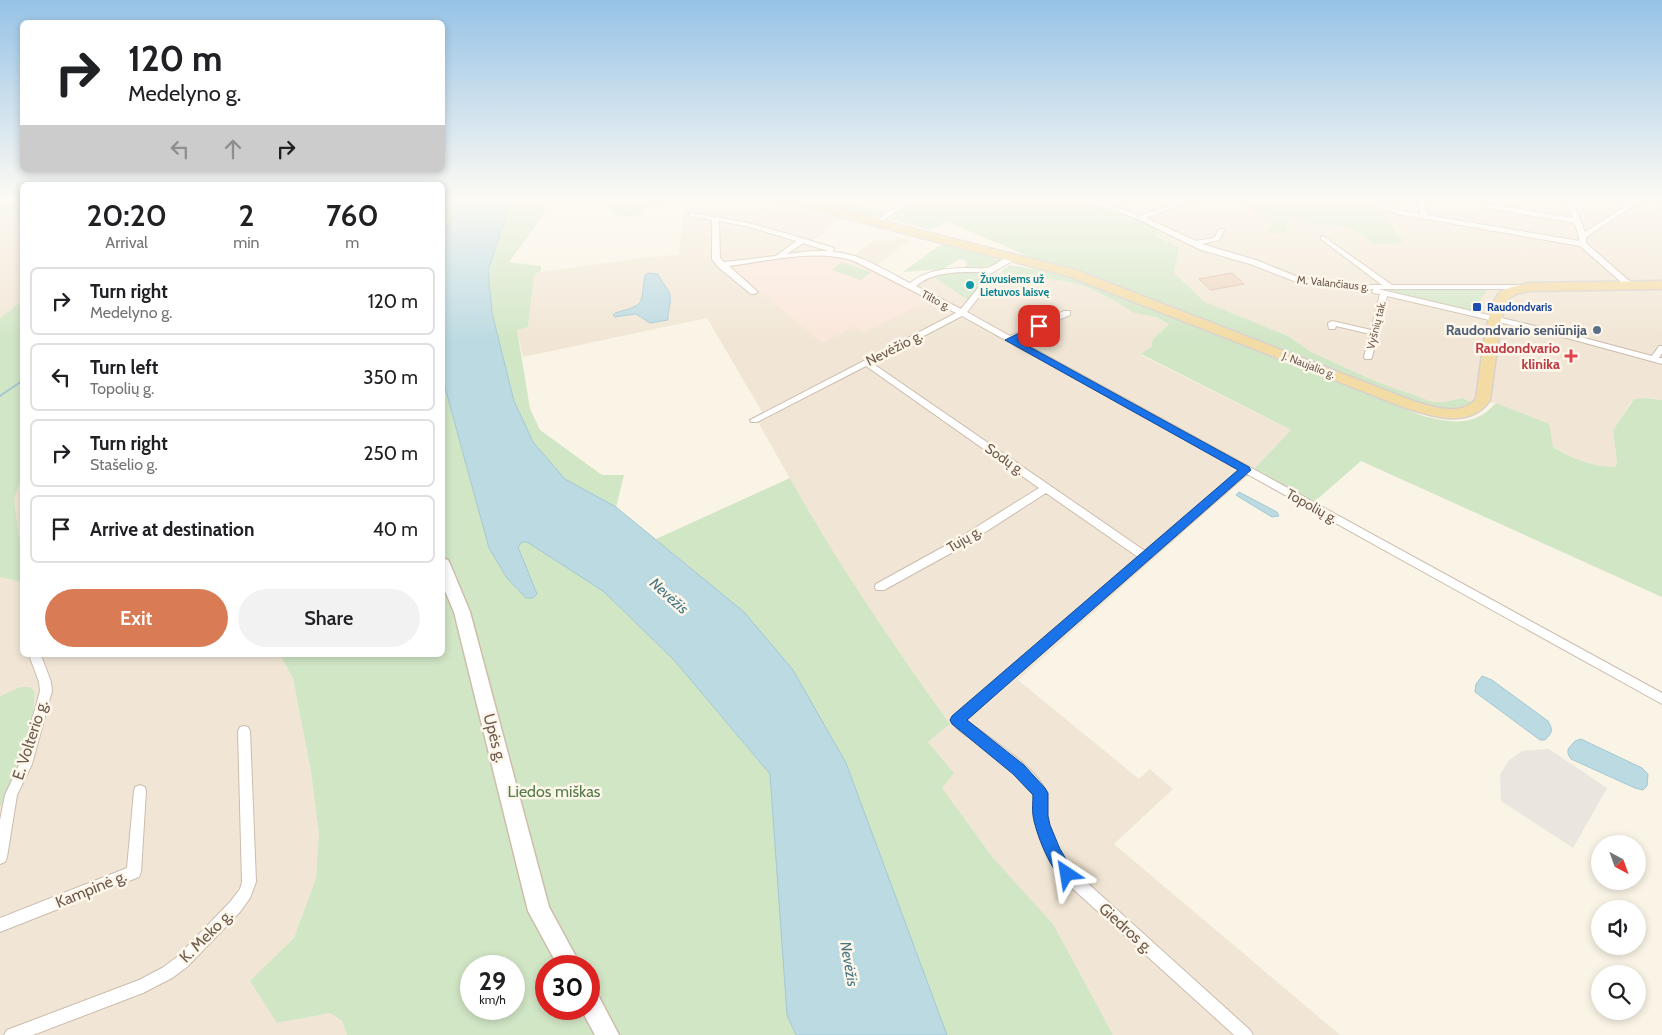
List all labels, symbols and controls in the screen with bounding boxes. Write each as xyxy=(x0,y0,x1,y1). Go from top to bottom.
text: 120 m xyxy=(128,37,222,80)
icon: right xyxy=(45,40,110,105)
text: Medelyno g. xyxy=(128,80,241,107)
icon: left xyxy=(166,135,194,163)
icon: ahead xyxy=(219,135,247,163)
icon: right xyxy=(272,135,300,163)
text: 20:20 xyxy=(86,197,167,234)
text: 2 xyxy=(238,197,254,234)
text: 760 xyxy=(326,197,379,234)
text: Arrival xyxy=(105,233,148,252)
text: min xyxy=(233,233,260,252)
text: m xyxy=(345,233,359,252)
place label: Žuvusiems už Lietuvos laisvę xyxy=(980,272,1050,299)
street label: M. Valančiaus g. xyxy=(1296,272,1370,294)
marker: Žuvusiems už Lietuvos laisvę xyxy=(964,279,976,291)
text: Turn right xyxy=(90,280,168,303)
icon: right xyxy=(47,287,75,315)
street label: Tilto g. xyxy=(919,287,953,313)
text: 120 m xyxy=(368,290,418,313)
street label: Vyšnių tak. xyxy=(1363,299,1389,351)
place label: Raudondvaris xyxy=(1487,300,1552,314)
marker: Raudondvaris xyxy=(1471,301,1483,313)
text: Medelyno g. xyxy=(90,303,172,322)
pin xyxy=(1018,305,1060,347)
icon: arrive xyxy=(1025,312,1053,340)
place label: Raudondvario seniūnija xyxy=(1446,321,1587,339)
marker: Raudondvario seniūnija xyxy=(1591,324,1603,336)
street label: Nevėžio g. xyxy=(863,326,925,370)
place label: Raudondvario klinika xyxy=(1475,339,1560,373)
street label: J. Naujalio g. xyxy=(1280,348,1337,381)
marker: Raudondvario klinika xyxy=(1564,349,1578,363)
text: Turn left xyxy=(90,356,158,379)
icon: left xyxy=(47,363,75,391)
text: 350 m xyxy=(363,366,418,389)
text: Topolių g. xyxy=(90,379,154,398)
text: Turn right xyxy=(90,432,168,455)
icon: right xyxy=(47,439,75,467)
street label: Sodų g. xyxy=(982,439,1028,479)
text: 250 m xyxy=(364,442,418,465)
text: Stašelio g. xyxy=(90,455,158,474)
street label: Topolių g. xyxy=(1283,485,1341,528)
icon: arrive xyxy=(47,515,75,543)
text: Arrive at destination xyxy=(90,518,254,541)
text: 40 m xyxy=(373,518,418,541)
street label: Tujų g. xyxy=(944,522,985,556)
water label: Nevėžis xyxy=(646,574,692,618)
button: Exit xyxy=(45,589,228,647)
button: Share xyxy=(238,589,420,647)
street label: E. Volterio g. xyxy=(8,698,52,782)
street label: Upės g. xyxy=(479,711,511,765)
park label: Liedos miškas xyxy=(508,782,601,801)
north arrow xyxy=(1591,835,1646,890)
map controls xyxy=(1591,835,1646,1020)
position arrow xyxy=(1040,847,1092,899)
street label: Kampinė g. xyxy=(53,866,129,912)
street label: Giedros g. xyxy=(1095,899,1157,957)
button: sound xyxy=(1591,900,1646,955)
street label: K. Meko g. xyxy=(175,905,237,967)
water label: Nevėžis xyxy=(836,940,862,988)
speed limit sign: 30 xyxy=(535,955,600,1020)
button: search xyxy=(1591,965,1646,1020)
text: 29 xyxy=(479,966,506,996)
text: km/h xyxy=(479,992,506,1007)

